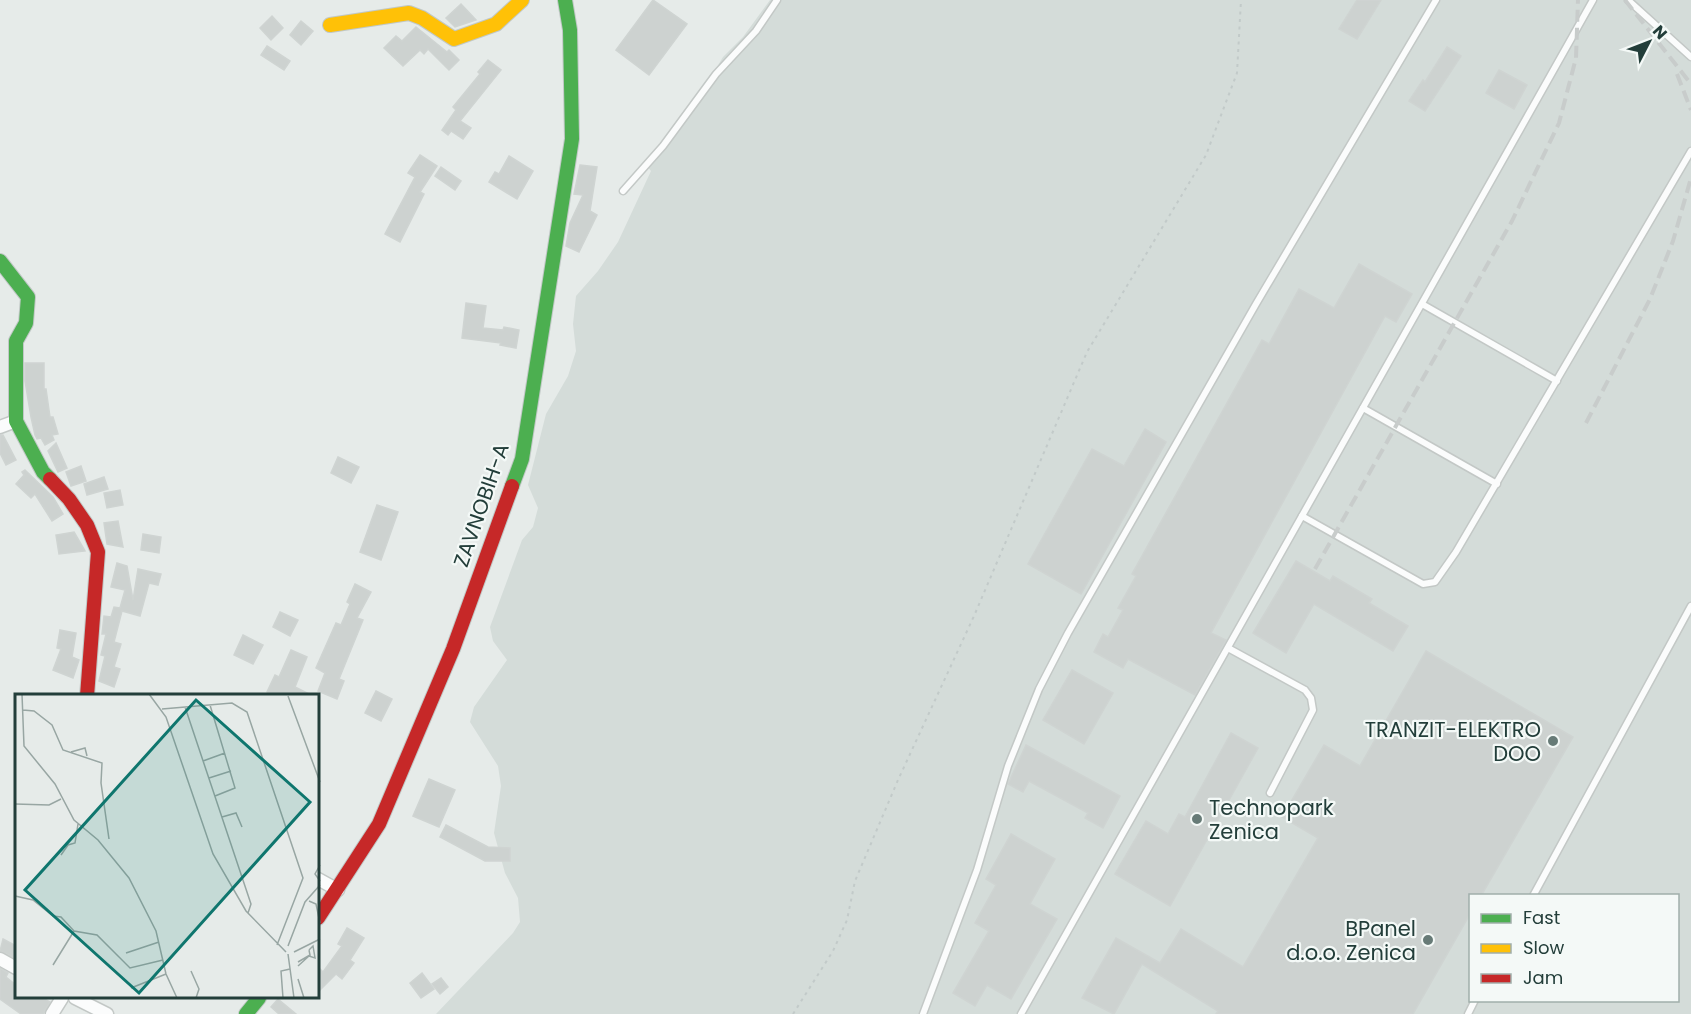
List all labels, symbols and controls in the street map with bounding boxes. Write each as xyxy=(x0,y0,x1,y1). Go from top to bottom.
north arrow xyxy=(1619,12,1679,72)
text: N xyxy=(1647,20,1672,44)
street label: ZAVNOBIH-A xyxy=(446,439,516,571)
inset map xyxy=(15,694,320,999)
place label: TRANZIT-ELEKTRO DOO xyxy=(1365,715,1541,768)
marker: TRANZIT-ELEKTRO DOO xyxy=(1546,734,1560,748)
place label: Technopark Zenica xyxy=(1209,793,1334,846)
marker: Technopark Zenica xyxy=(1190,812,1204,826)
legend xyxy=(1469,894,1679,1002)
text: Fast xyxy=(1523,905,1560,930)
place label: BPanel d.o.o. Zenica xyxy=(1286,914,1416,967)
marker: BPanel d.o.o. Zenica xyxy=(1421,933,1435,947)
text: Slow xyxy=(1523,935,1565,960)
text: Jam xyxy=(1523,965,1563,990)

